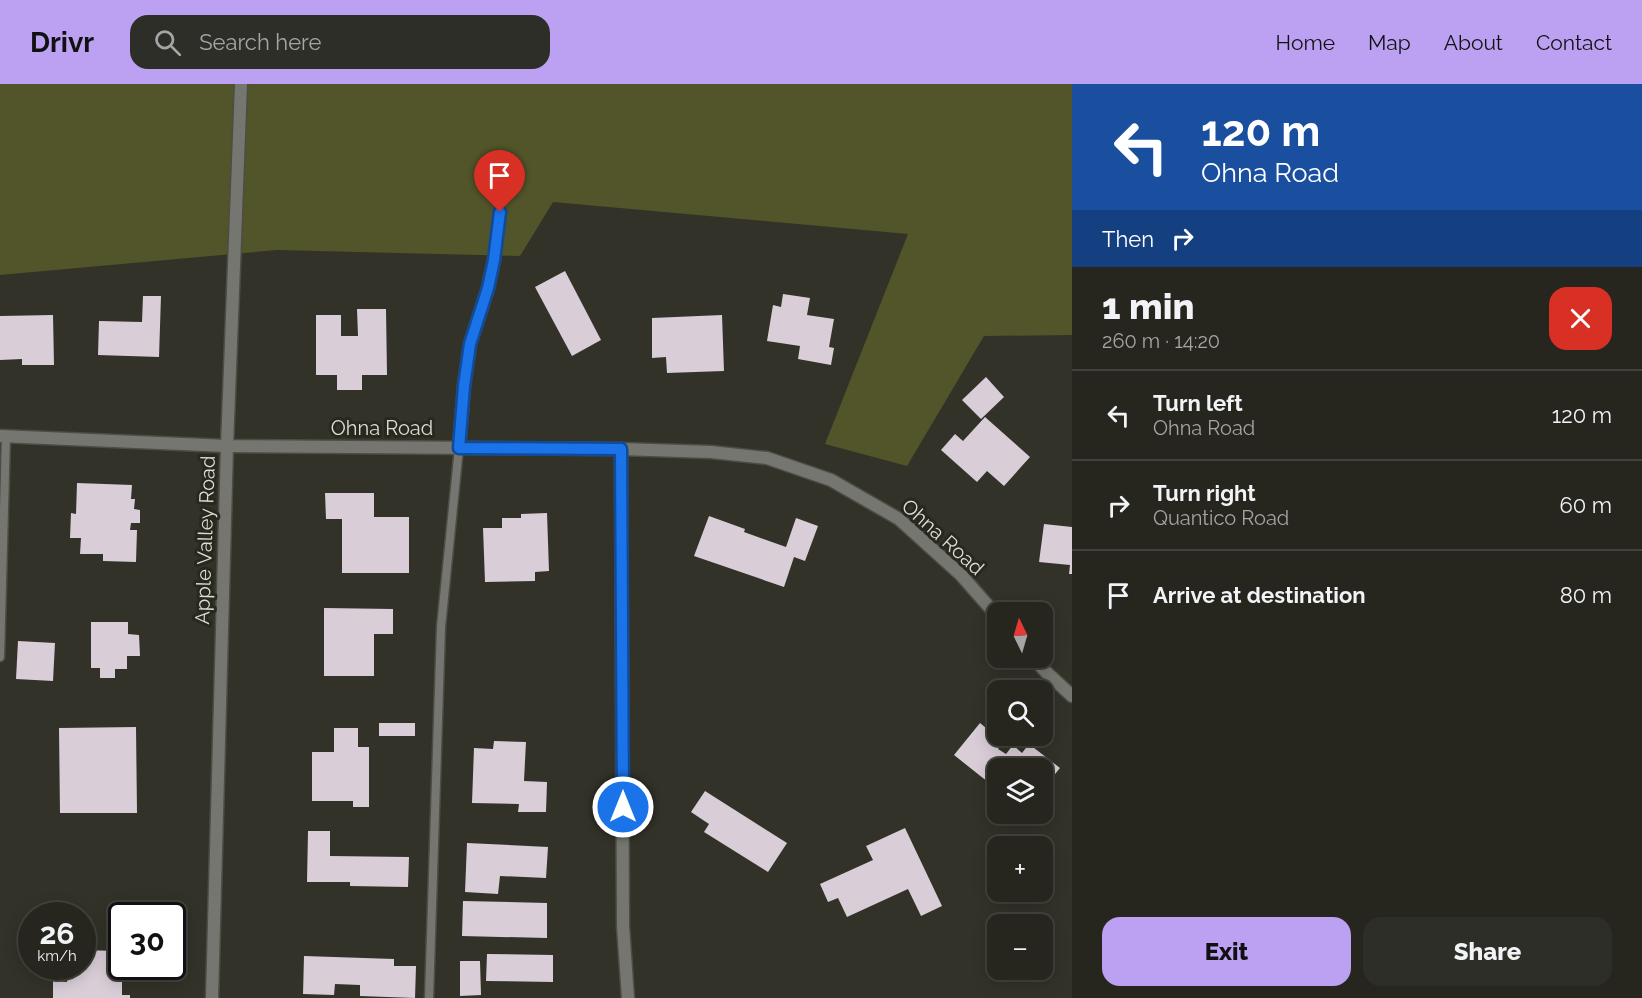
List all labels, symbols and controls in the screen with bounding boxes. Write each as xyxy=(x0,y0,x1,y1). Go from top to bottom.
search box xyxy=(130,15,550,69)
text: Drivr xyxy=(30,26,94,59)
icon: search xyxy=(151,26,184,59)
text: Search here xyxy=(199,29,321,55)
text: Home xyxy=(1276,30,1335,55)
text: Map xyxy=(1368,30,1411,55)
text: About xyxy=(1444,30,1503,55)
text: Contact xyxy=(1536,30,1612,55)
text: 120 m xyxy=(1201,107,1320,156)
icon: left xyxy=(1102,108,1180,186)
pin xyxy=(474,150,525,212)
text: Ohna Road xyxy=(1201,157,1339,188)
icon: arrive xyxy=(483,159,516,192)
icon: right xyxy=(1166,222,1199,255)
text: Then xyxy=(1102,226,1154,252)
text: 1 min xyxy=(1102,285,1194,327)
button: close xyxy=(1549,287,1612,350)
text: 260 m · 14:20 xyxy=(1102,329,1220,353)
text: Turn left xyxy=(1153,390,1243,416)
icon: left xyxy=(1102,399,1135,432)
text: 120 m xyxy=(1552,402,1612,428)
street label: Ohna Road xyxy=(331,416,433,440)
text: Ohna Road xyxy=(1153,416,1255,440)
street label: Apple Valley Road xyxy=(190,455,220,625)
text: Turn right xyxy=(1153,480,1256,506)
icon: right xyxy=(1102,489,1135,522)
text: 60 m xyxy=(1559,492,1612,518)
street label: Ohna Road xyxy=(897,494,989,580)
text: Quantico Road xyxy=(1153,506,1289,530)
icon: arrive xyxy=(1102,579,1135,612)
text: Arrive at destination xyxy=(1153,582,1366,608)
text: 80 m xyxy=(1560,582,1612,608)
north arrow xyxy=(987,602,1053,668)
map controls xyxy=(987,602,1053,980)
button: search xyxy=(987,680,1053,746)
button: layers xyxy=(987,758,1053,824)
position arrow xyxy=(591,775,655,839)
button: + xyxy=(987,836,1053,902)
speed limit sign: 30 xyxy=(108,902,186,980)
button: − xyxy=(987,914,1053,980)
text: 26 xyxy=(39,916,75,951)
button: Exit xyxy=(1102,917,1351,986)
button: Share xyxy=(1363,917,1612,986)
text: km/h xyxy=(37,947,77,965)

